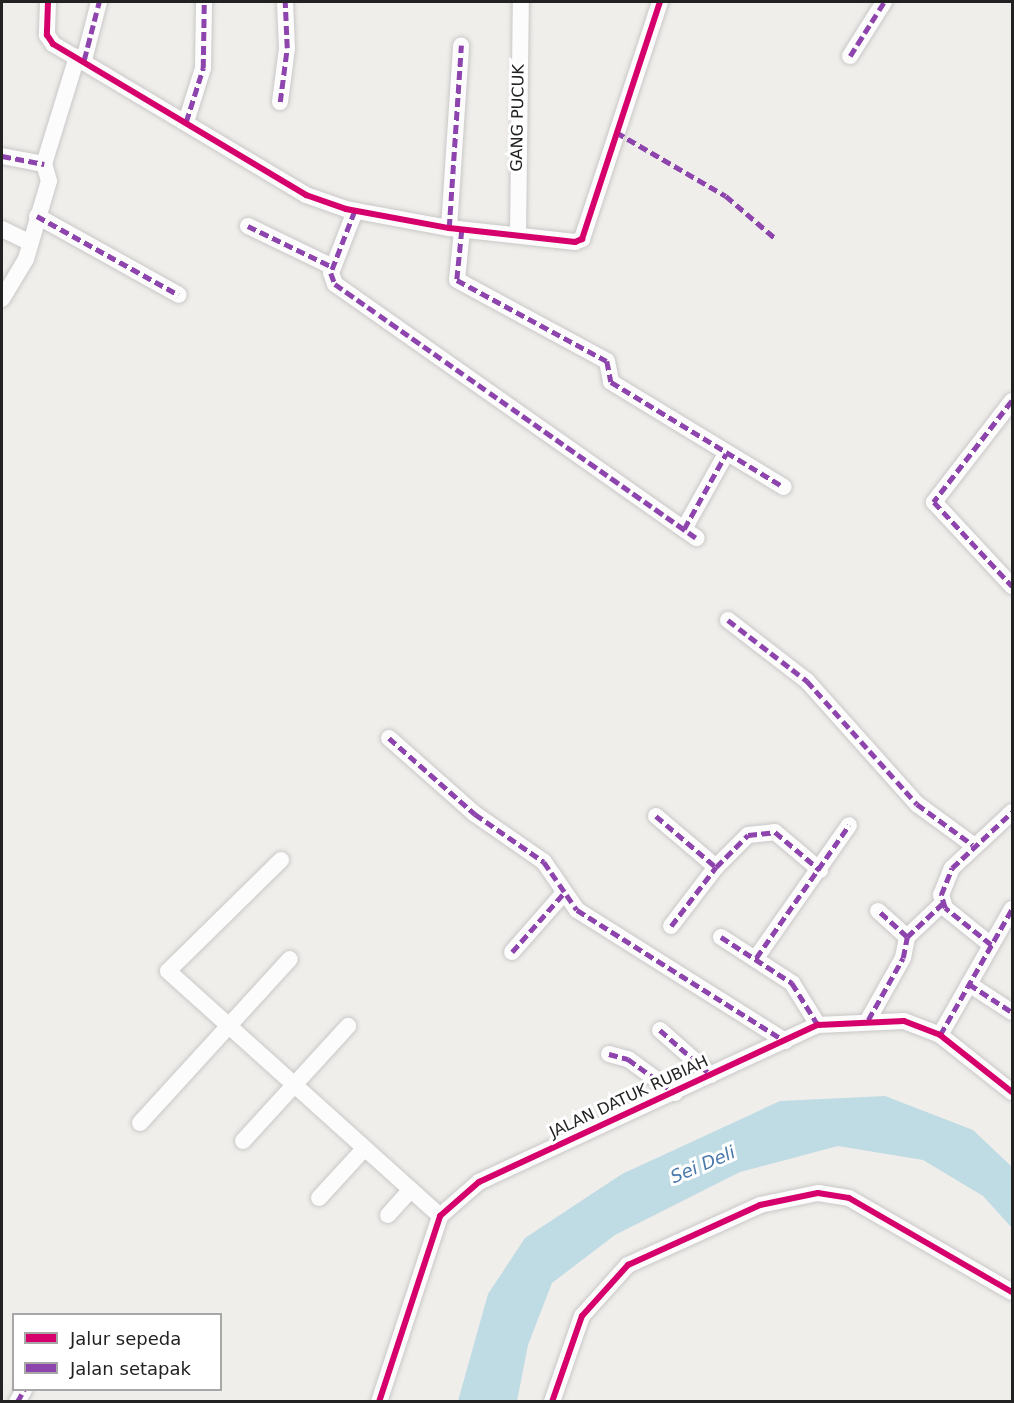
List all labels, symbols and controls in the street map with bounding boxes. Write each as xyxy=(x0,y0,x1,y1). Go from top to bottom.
street label: GANG PUCUK xyxy=(507,64,529,172)
street label: JALAN DATUK RUBIAH xyxy=(547,1052,711,1142)
water label: Sei Deli xyxy=(667,1142,739,1188)
legend xyxy=(12,1313,222,1391)
text: Jalur sepeda xyxy=(70,1328,181,1349)
text: Jalan setapak xyxy=(70,1358,191,1379)

